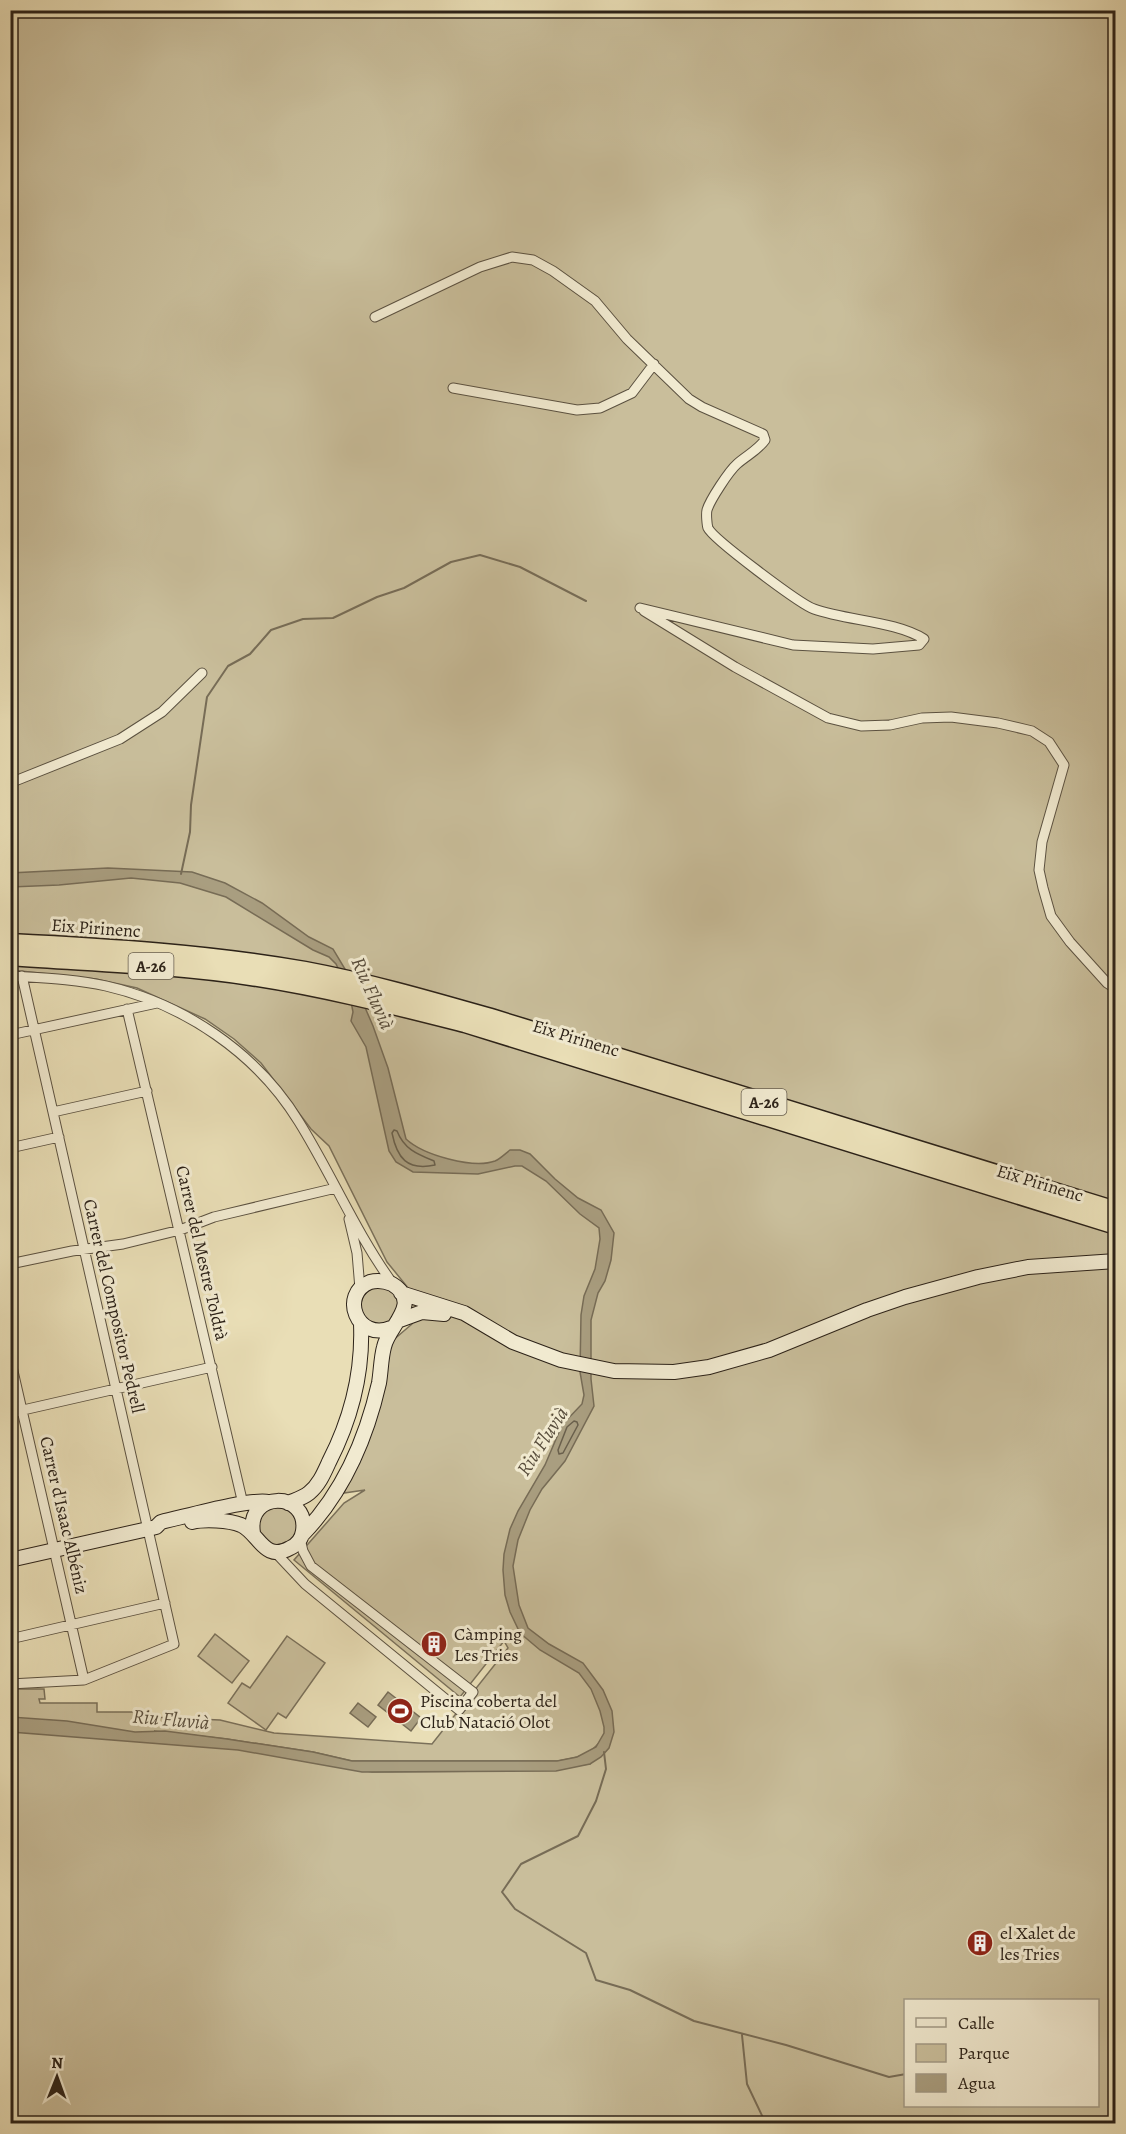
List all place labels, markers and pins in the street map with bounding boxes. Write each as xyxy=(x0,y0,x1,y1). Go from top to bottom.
place label: Càmping Les Tries xyxy=(454,1622,522,1667)
building icon: Càmping Les Tries xyxy=(419,1629,449,1659)
place label: Piscina coberta del Club Natació Olot xyxy=(420,1689,558,1734)
sports icon: Piscina coberta del Club Natació Olot xyxy=(385,1696,415,1726)
place label: el Xalet de les Tries xyxy=(1000,1921,1076,1966)
building icon: el Xalet de les Tries xyxy=(965,1928,995,1958)

